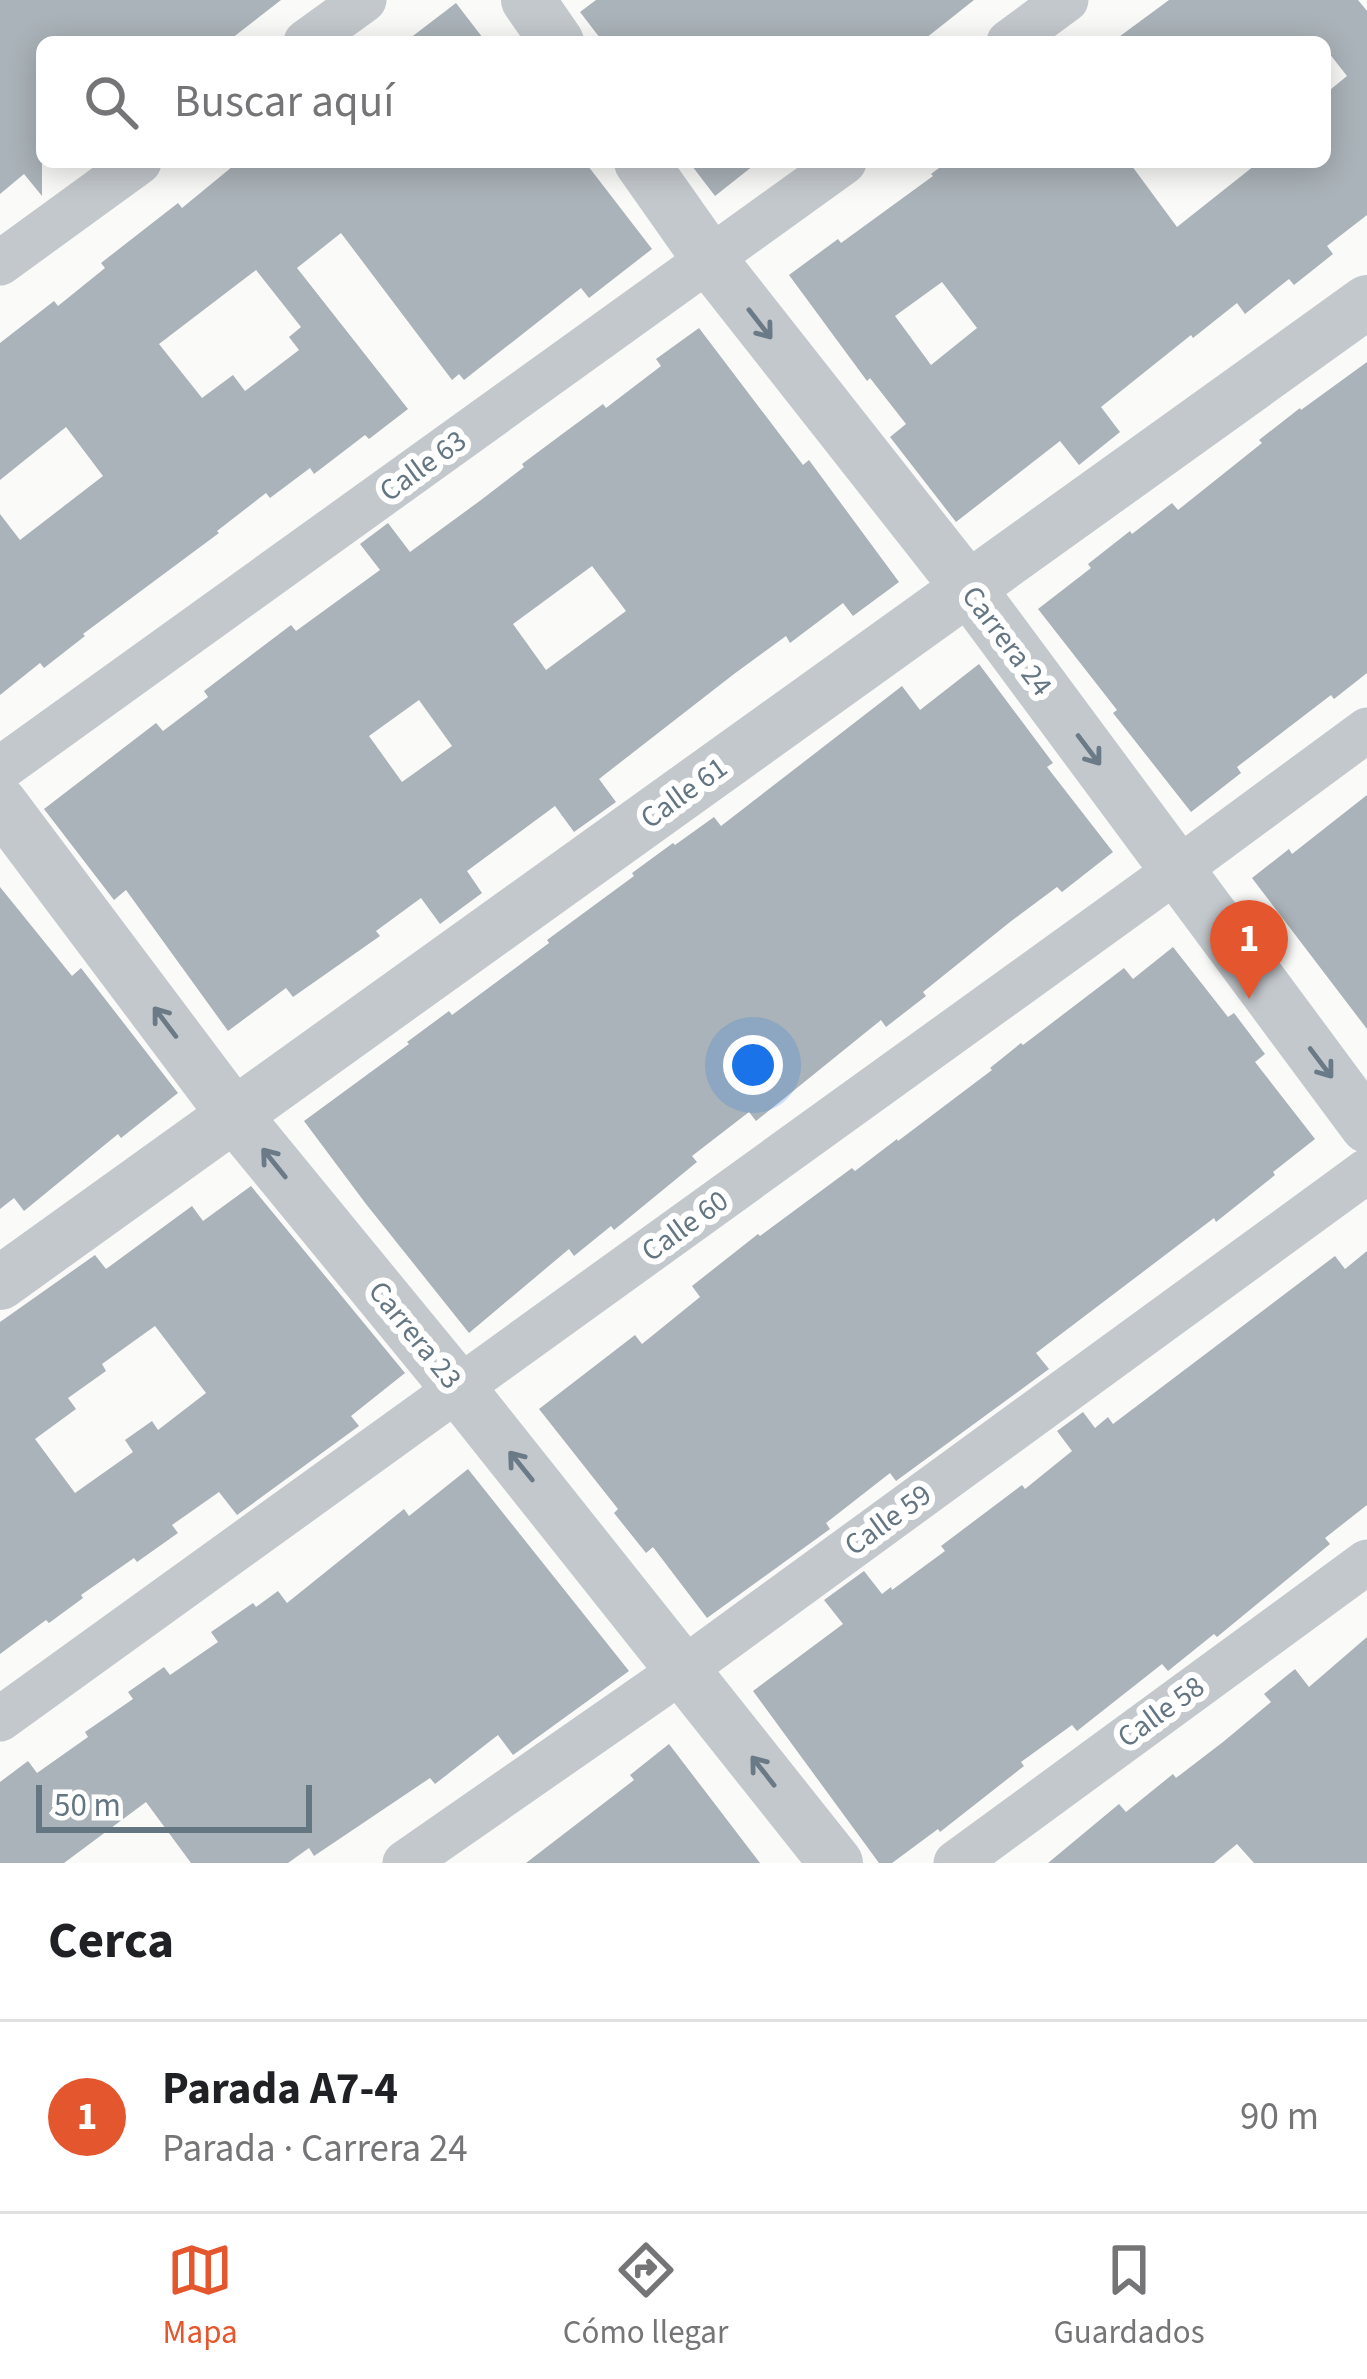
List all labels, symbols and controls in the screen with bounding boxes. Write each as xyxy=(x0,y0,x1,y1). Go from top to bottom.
search box xyxy=(36,36,1331,168)
icon: search xyxy=(78,69,144,135)
text: Buscar aquí xyxy=(174,70,394,134)
one-way arrow xyxy=(746,307,773,339)
street label: Calle 63 xyxy=(371,420,475,512)
street label: Carrera 24 xyxy=(951,577,1063,705)
one-way arrow xyxy=(1075,733,1101,766)
street label: Calle 61 xyxy=(632,747,736,839)
pin: 1 xyxy=(1210,900,1288,999)
one-way arrow xyxy=(153,1006,178,1039)
your location xyxy=(723,1035,783,1095)
one-way arrow xyxy=(1307,1046,1333,1079)
one-way arrow xyxy=(262,1148,288,1180)
street label: Calle 60 xyxy=(633,1180,737,1272)
street label: Carrera 23 xyxy=(358,1272,472,1398)
one-way arrow xyxy=(508,1450,535,1482)
street label: Calle 59 xyxy=(836,1474,940,1566)
street label: Calle 58 xyxy=(1109,1666,1213,1758)
one-way arrow xyxy=(750,1755,777,1787)
scale bar xyxy=(36,1779,312,1832)
text: 50 m xyxy=(54,1782,121,1829)
text: Cerca xyxy=(48,1905,174,1977)
text: Parada A7-4 xyxy=(162,2057,398,2121)
text: 1 xyxy=(77,2089,97,2145)
text: 90 m xyxy=(1240,2089,1319,2145)
text: Parada · Carrera 24 xyxy=(162,2121,468,2177)
tab: Mapa xyxy=(163,2237,238,2356)
tab: Cómo llegar xyxy=(563,2237,728,2356)
tab: Guardados xyxy=(1053,2237,1204,2356)

